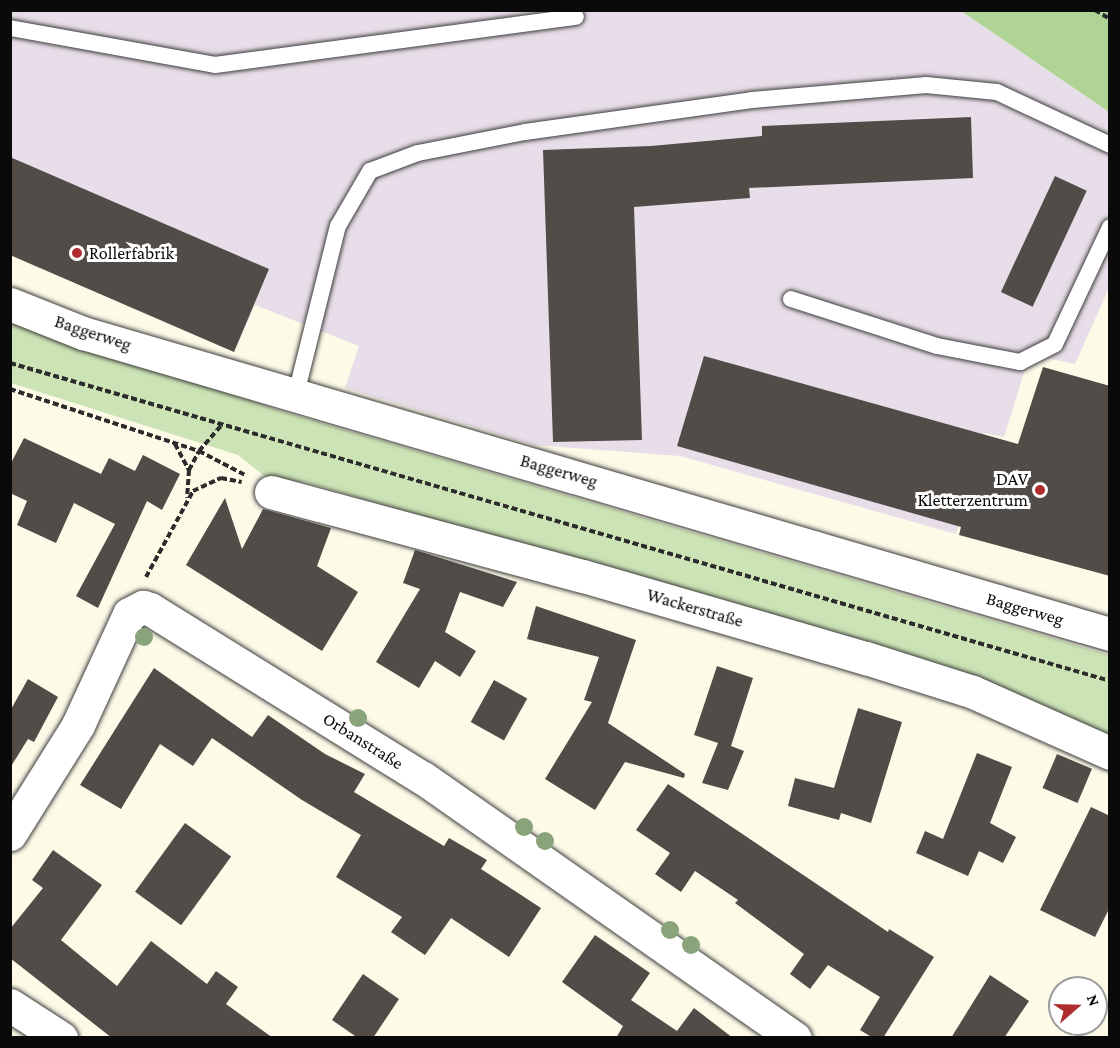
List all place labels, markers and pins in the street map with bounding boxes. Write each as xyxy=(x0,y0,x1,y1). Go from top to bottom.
place label: Rollerfabrik xyxy=(89,242,174,264)
marker: Rollerfabrik xyxy=(70,246,84,260)
place label: DAV Kletterzentrum xyxy=(917,469,1028,512)
marker: DAV Kletterzentrum xyxy=(1033,483,1047,497)

